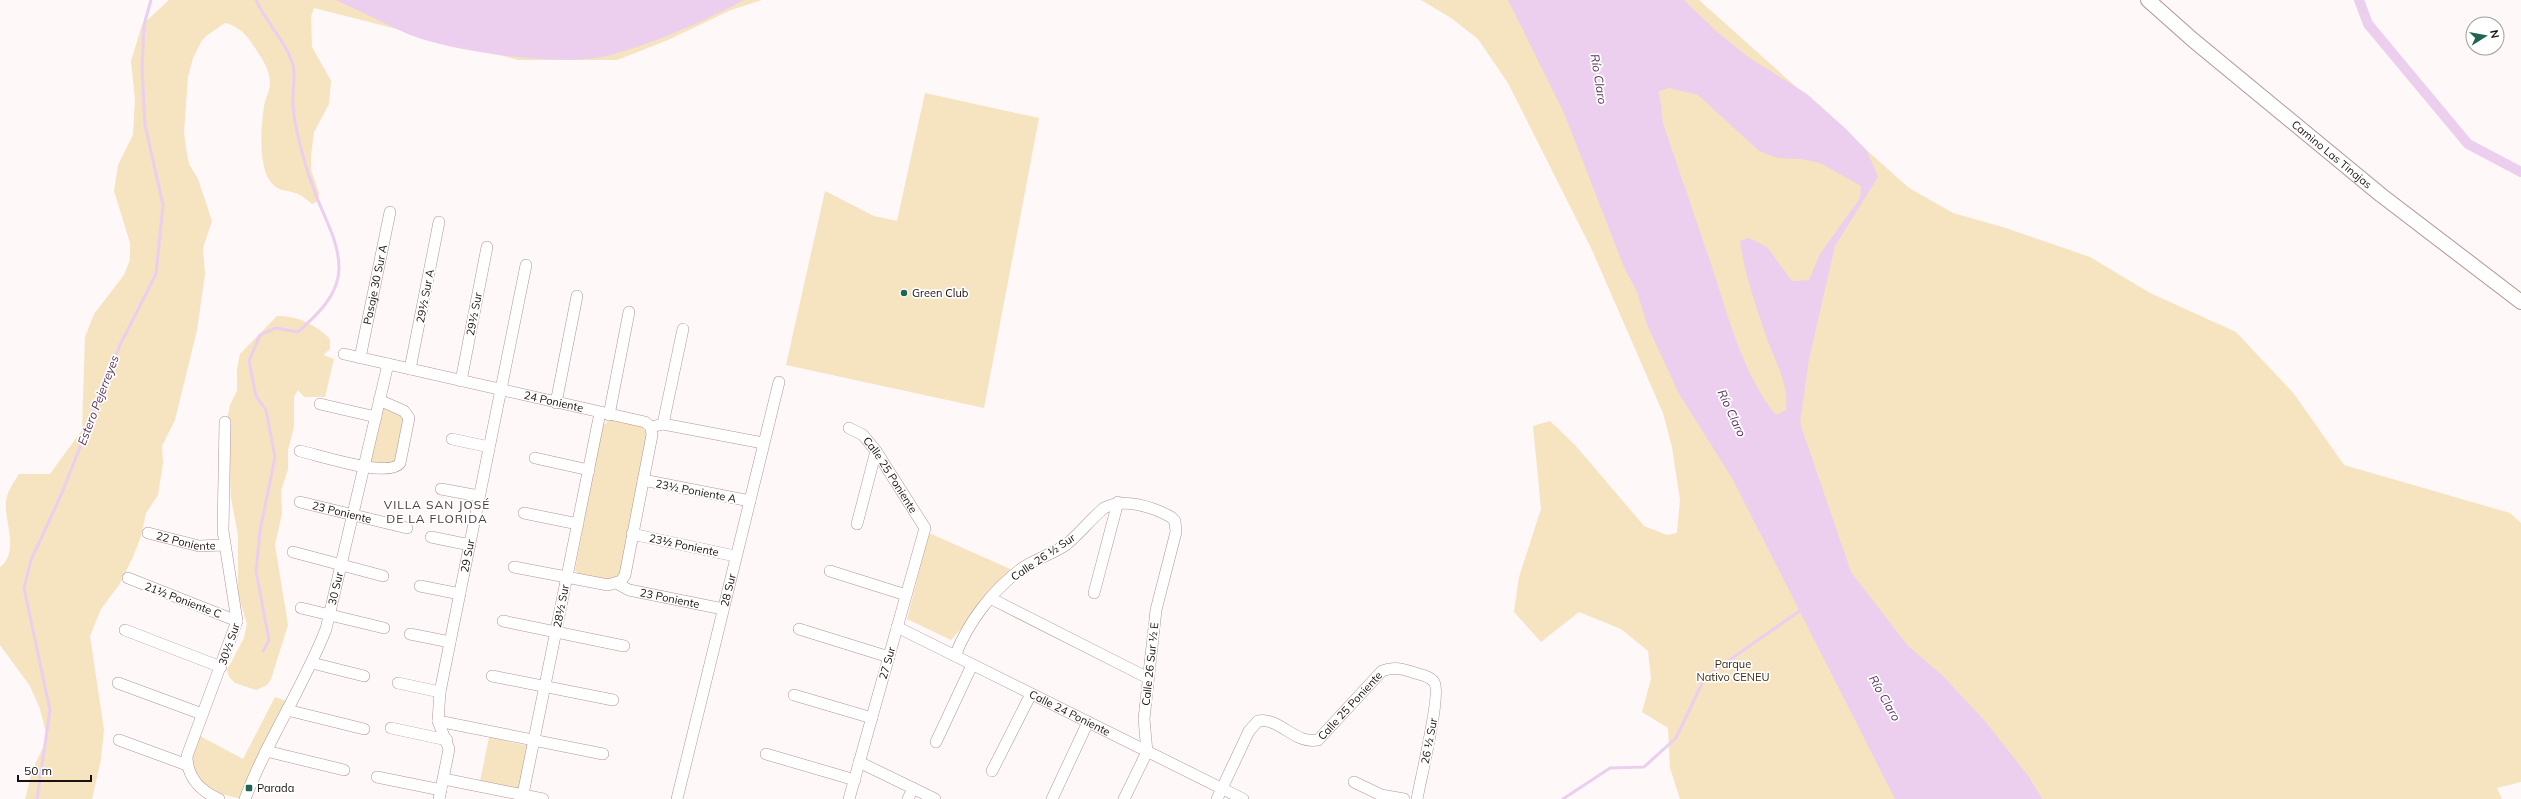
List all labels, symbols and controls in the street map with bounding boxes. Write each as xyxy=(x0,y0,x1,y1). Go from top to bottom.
north arrow xyxy=(2465,16,2505,56)
text: N xyxy=(2487,29,2502,40)
water label: Río Claro xyxy=(1588,53,1610,105)
street label: Camino Las Tinajas xyxy=(2289,117,2375,192)
street label: Pasaje 30 Sur A xyxy=(360,243,390,326)
street label: 29½ Sur A xyxy=(413,268,437,324)
place label: Green Club xyxy=(912,286,969,300)
marker: Green Club xyxy=(899,288,909,298)
street label: 29½ Sur xyxy=(463,291,485,337)
water label: Estero Pejerreyes xyxy=(74,353,122,447)
water label: Río Claro xyxy=(1715,387,1750,439)
street label: 24 Poniente xyxy=(523,388,585,415)
street label: Calle 25 Poniente xyxy=(860,434,921,516)
street label: 23½ Poniente A xyxy=(654,476,738,506)
district label: VILLA SAN JOSÉ DE LA FLORIDA xyxy=(384,497,490,526)
street label: 23 Poniente xyxy=(311,498,373,526)
street label: 22 Poniente xyxy=(155,528,216,553)
street label: Calle 26 ½ Sur xyxy=(1008,530,1078,584)
street label: 23½ Poniente xyxy=(648,531,720,559)
street label: 29 Sur xyxy=(457,538,478,574)
street label: 30 Sur xyxy=(325,571,346,606)
street label: 28 Sur xyxy=(717,572,739,608)
street label: 21½ Poniente C xyxy=(143,579,223,621)
street label: 28½ Sur xyxy=(550,583,572,629)
street label: 23 Poniente xyxy=(639,585,701,611)
street label: 30½ Sur xyxy=(215,621,243,667)
street label: Calle 26 Sur ½ E xyxy=(1139,622,1161,706)
street label: 27 Sur xyxy=(876,645,898,681)
park label: Parque Nativo CENEU xyxy=(1697,657,1769,684)
street label: Calle 25 Poniente xyxy=(1315,668,1385,743)
water label: Río Claro xyxy=(1866,672,1904,724)
street label: Calle 24 Poniente xyxy=(1027,687,1113,739)
street label: 26 ½ Sur xyxy=(1418,717,1440,765)
scale bar xyxy=(18,757,91,783)
text: 50 m xyxy=(24,763,52,778)
place label: Parada xyxy=(257,781,294,795)
marker: Parada xyxy=(244,783,254,793)

